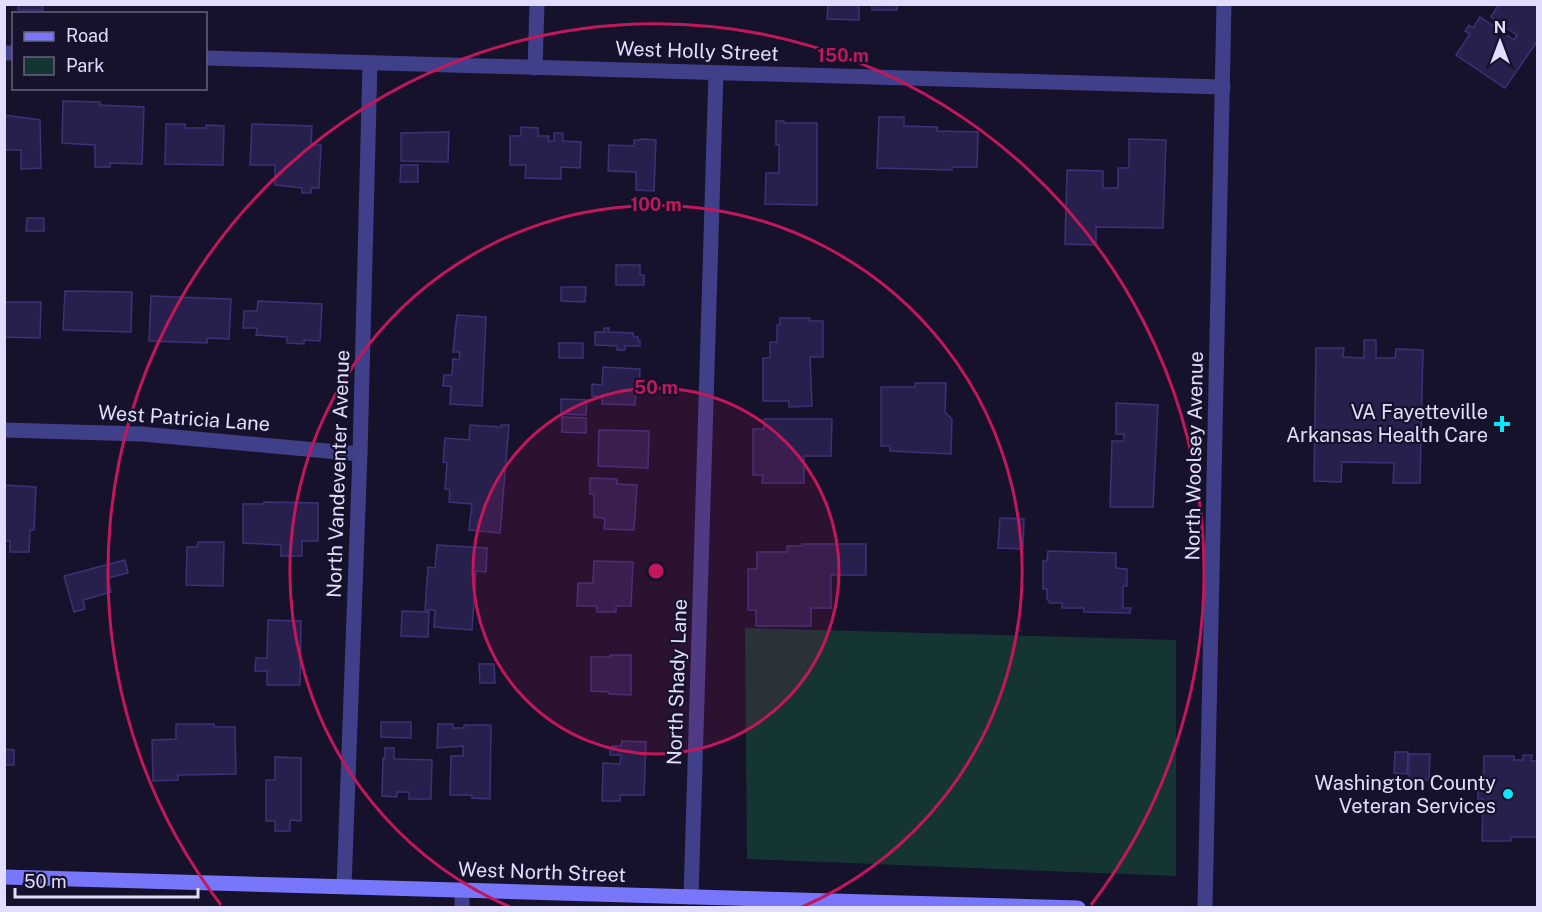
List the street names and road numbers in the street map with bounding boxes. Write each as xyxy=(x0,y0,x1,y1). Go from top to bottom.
street label: West Holly Street xyxy=(615,36,779,66)
street label: North Vandeventer Avenue xyxy=(322,350,354,598)
street label: North Woolsey Avenue xyxy=(1180,351,1208,561)
street label: West Patricia Lane xyxy=(97,400,271,436)
street label: North Shady Lane xyxy=(662,598,692,766)
street label: West North Street xyxy=(457,857,627,887)

